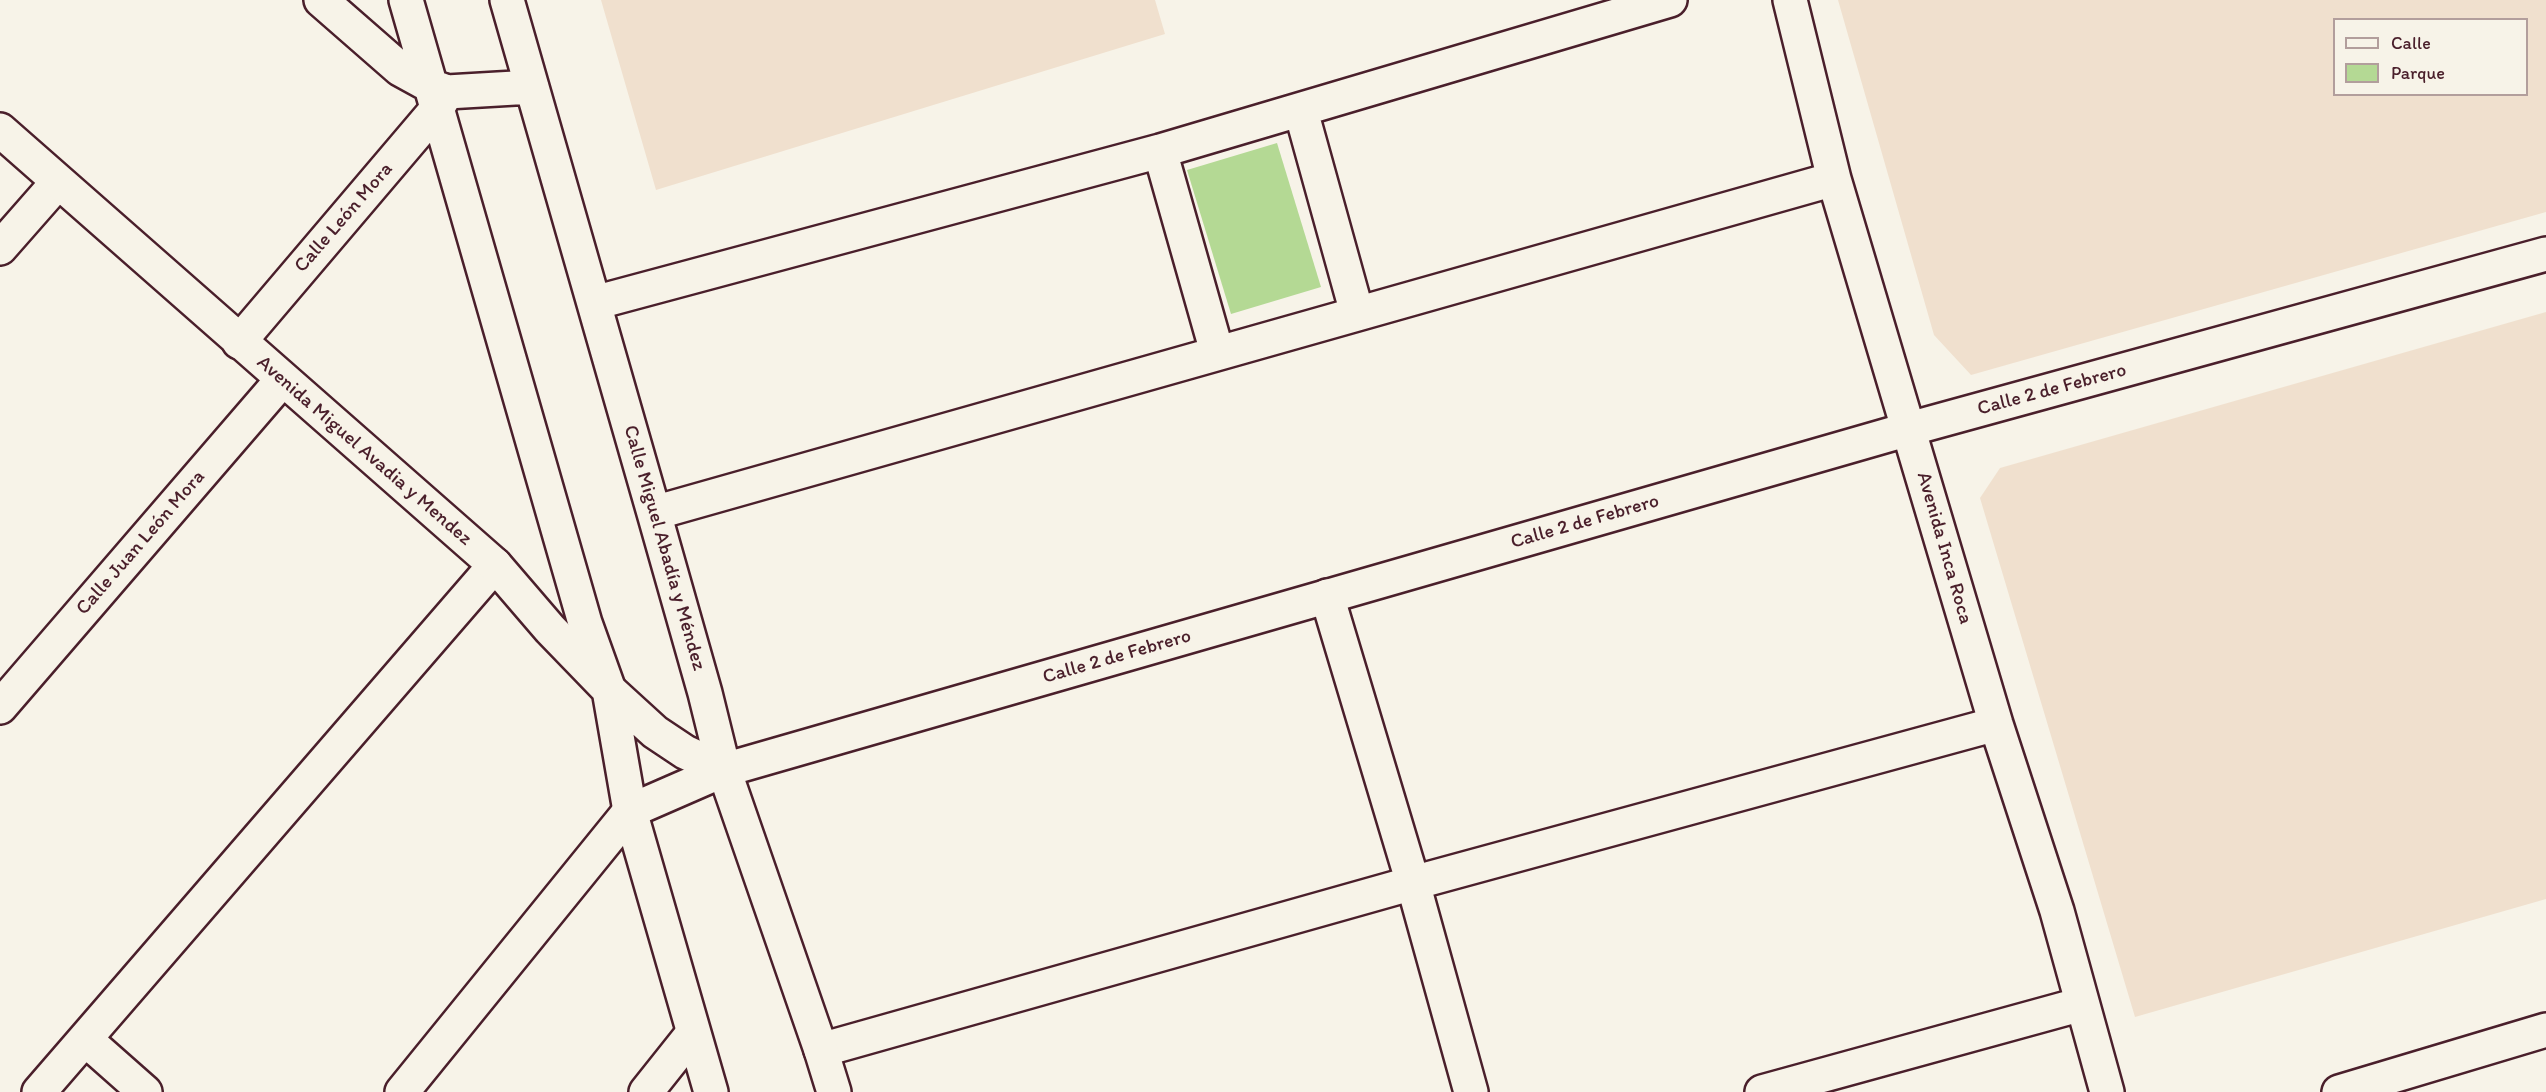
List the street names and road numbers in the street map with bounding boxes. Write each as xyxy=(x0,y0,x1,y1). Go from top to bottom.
street label: Calle León Mora xyxy=(290,158,398,278)
street label: Avenida Miguel Avadia y Mendez xyxy=(251,351,477,551)
street label: Calle 2 de Febrero xyxy=(1975,359,2129,421)
street label: Calle Miguel Abadía y Méndez xyxy=(617,423,711,673)
street label: Calle Juan León Mora xyxy=(71,466,211,620)
street label: Avenida Inca Roca xyxy=(1911,469,1977,627)
street label: Calle 2 de Febrero xyxy=(1508,489,1662,555)
street label: Calle 2 de Febrero xyxy=(1040,624,1194,690)

